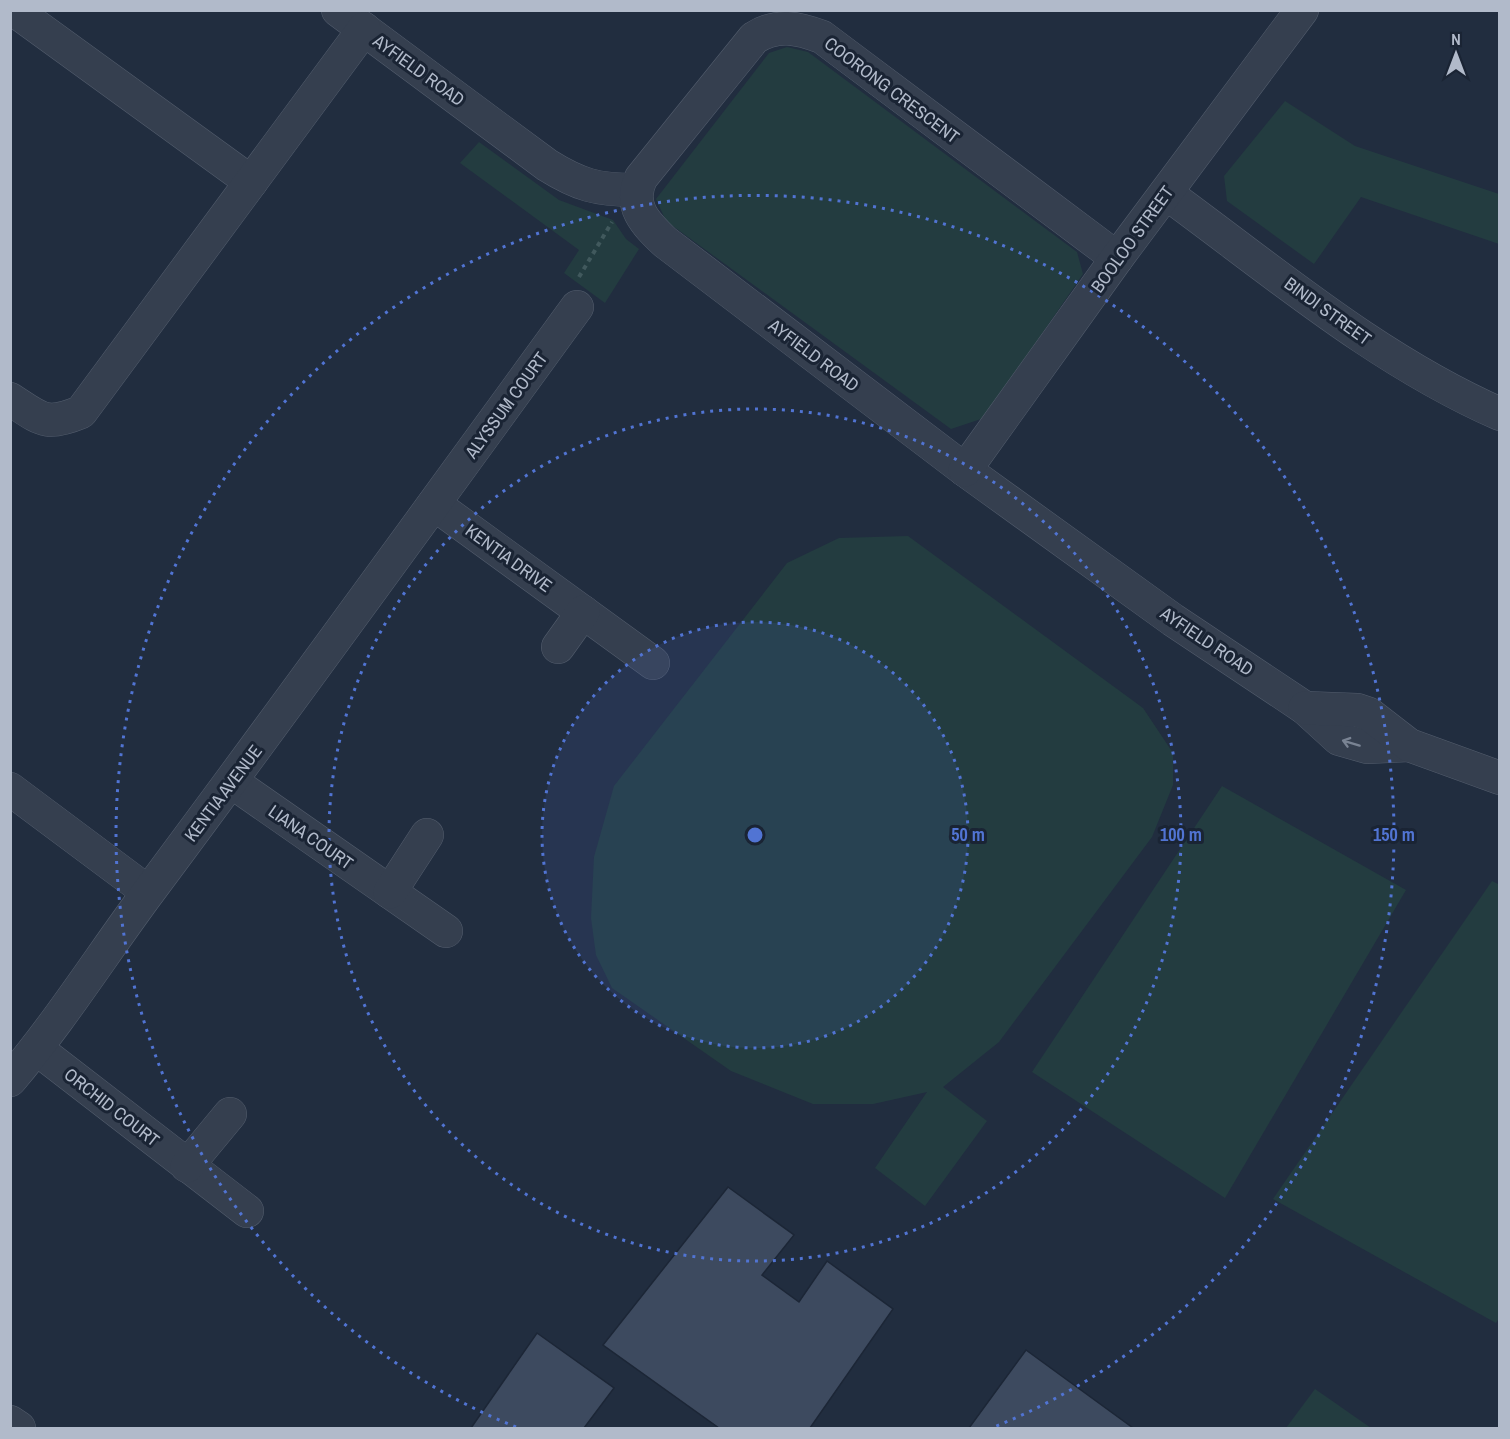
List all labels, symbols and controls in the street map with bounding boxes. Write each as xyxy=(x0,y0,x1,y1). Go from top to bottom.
north arrow xyxy=(1426,24,1486,84)
street label: AYFIELD ROAD xyxy=(367,28,470,112)
text: N xyxy=(1451,28,1461,50)
street label: COORONG CRESCENT xyxy=(819,31,965,149)
street label: BOOLOO STREET xyxy=(1085,181,1179,297)
street label: BINDI STREET xyxy=(1280,271,1376,351)
street label: AYFIELD ROAD xyxy=(763,312,864,397)
street label: ALYSSUM COURT xyxy=(458,347,553,464)
street label: KENTIA DRIVE xyxy=(461,518,557,598)
street label: AYFIELD ROAD xyxy=(1155,600,1258,681)
one-way arrow xyxy=(1342,737,1361,748)
street label: KENTIA AVENUE xyxy=(178,739,268,847)
street label: LIANA COURT xyxy=(264,799,358,875)
text: 50 m xyxy=(951,822,985,847)
text: 100 m xyxy=(1160,822,1202,847)
text: 150 m xyxy=(1373,822,1415,847)
centre of rings xyxy=(745,825,765,845)
street label: ORCHID COURT xyxy=(59,1062,165,1152)

